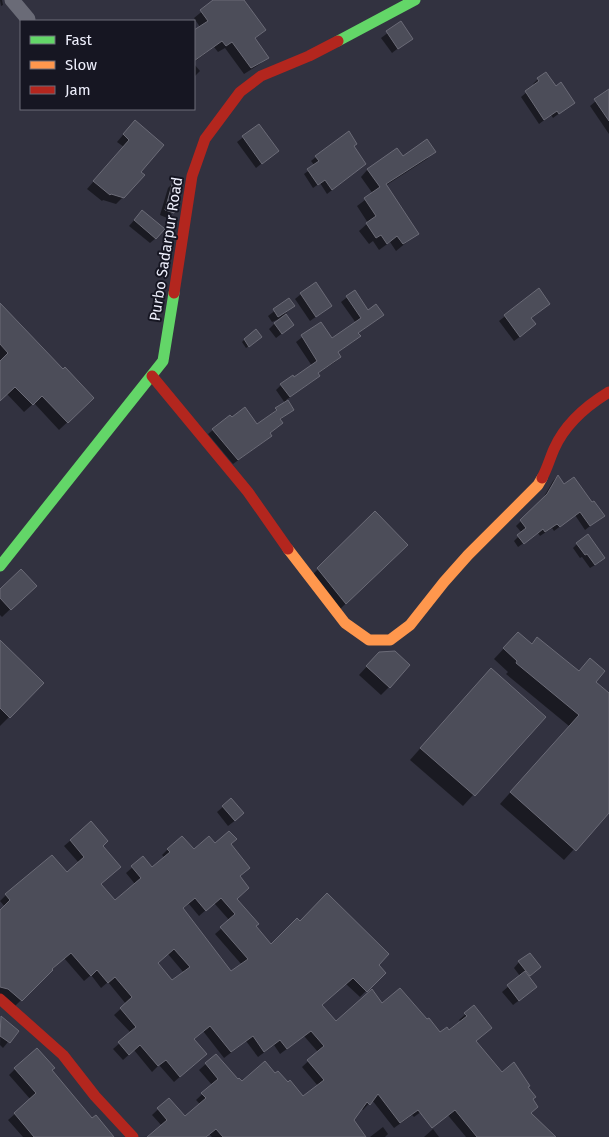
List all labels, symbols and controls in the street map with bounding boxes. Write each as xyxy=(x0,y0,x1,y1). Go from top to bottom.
legend xyxy=(20,20,195,110)
text: Fast xyxy=(65,31,92,49)
text: Slow xyxy=(65,56,97,74)
text: Jam xyxy=(65,81,91,99)
street label: Purbo Sadarpur Road xyxy=(146,176,186,322)

